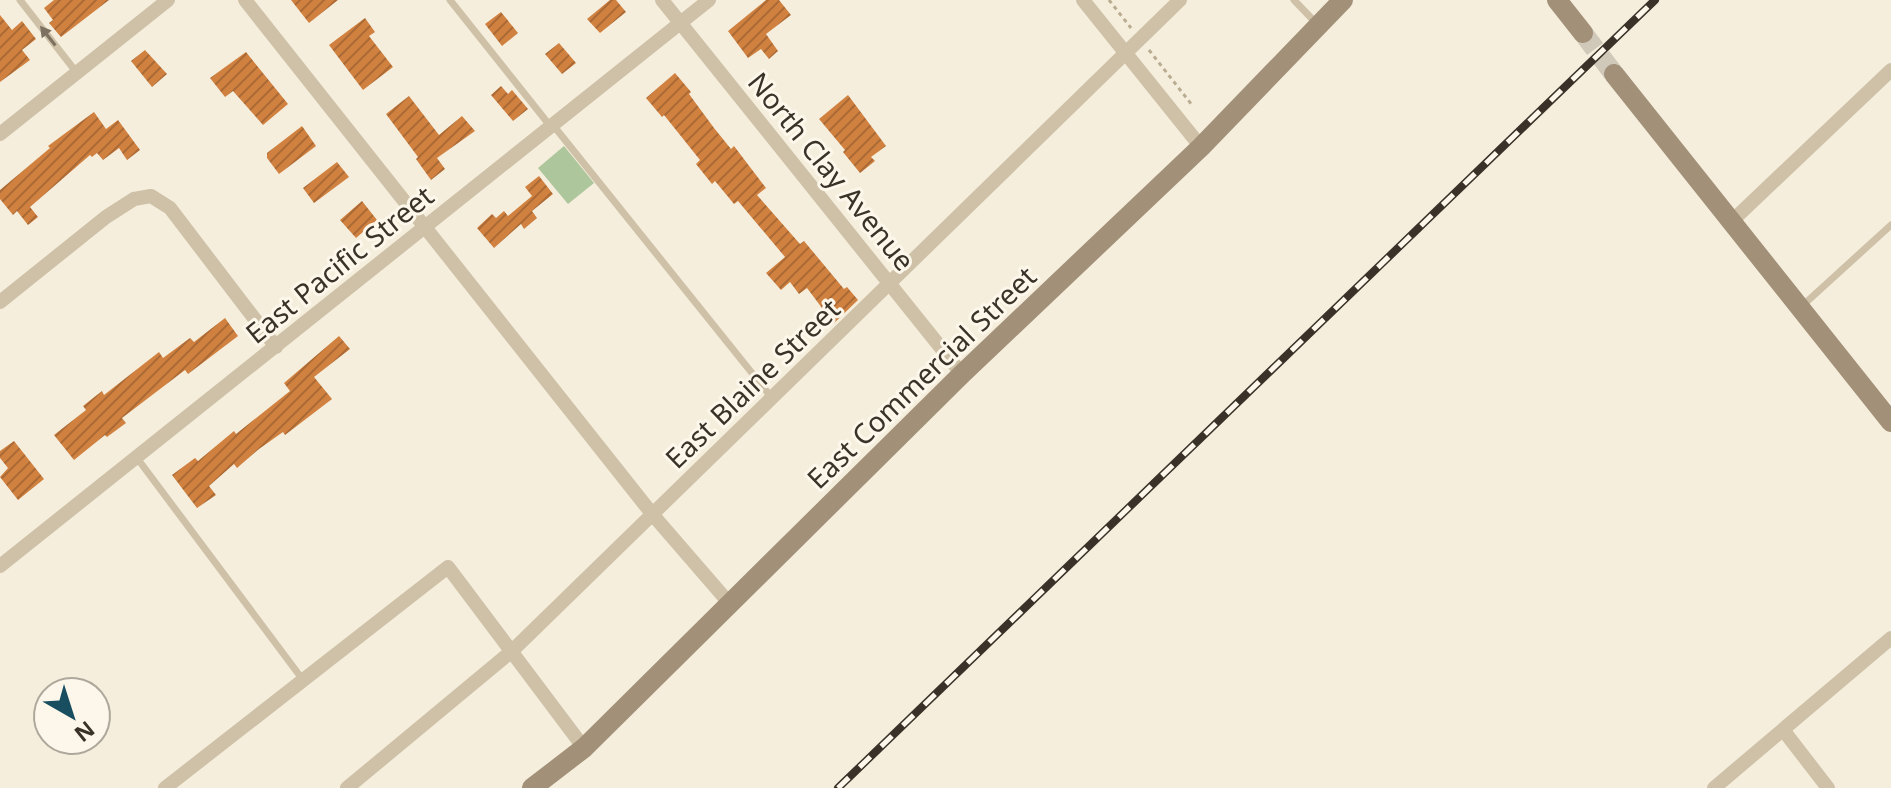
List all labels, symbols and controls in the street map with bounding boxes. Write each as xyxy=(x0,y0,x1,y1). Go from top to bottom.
one-way arrow xyxy=(41,26,57,46)
street label: North Clay Avenue xyxy=(740,64,924,278)
street label: East Pacific Street xyxy=(237,176,441,352)
street label: East Commercial Street xyxy=(798,257,1044,497)
street label: East Blaine Street xyxy=(656,290,848,476)
north arrow xyxy=(32,676,112,756)
text: N xyxy=(69,715,102,750)

